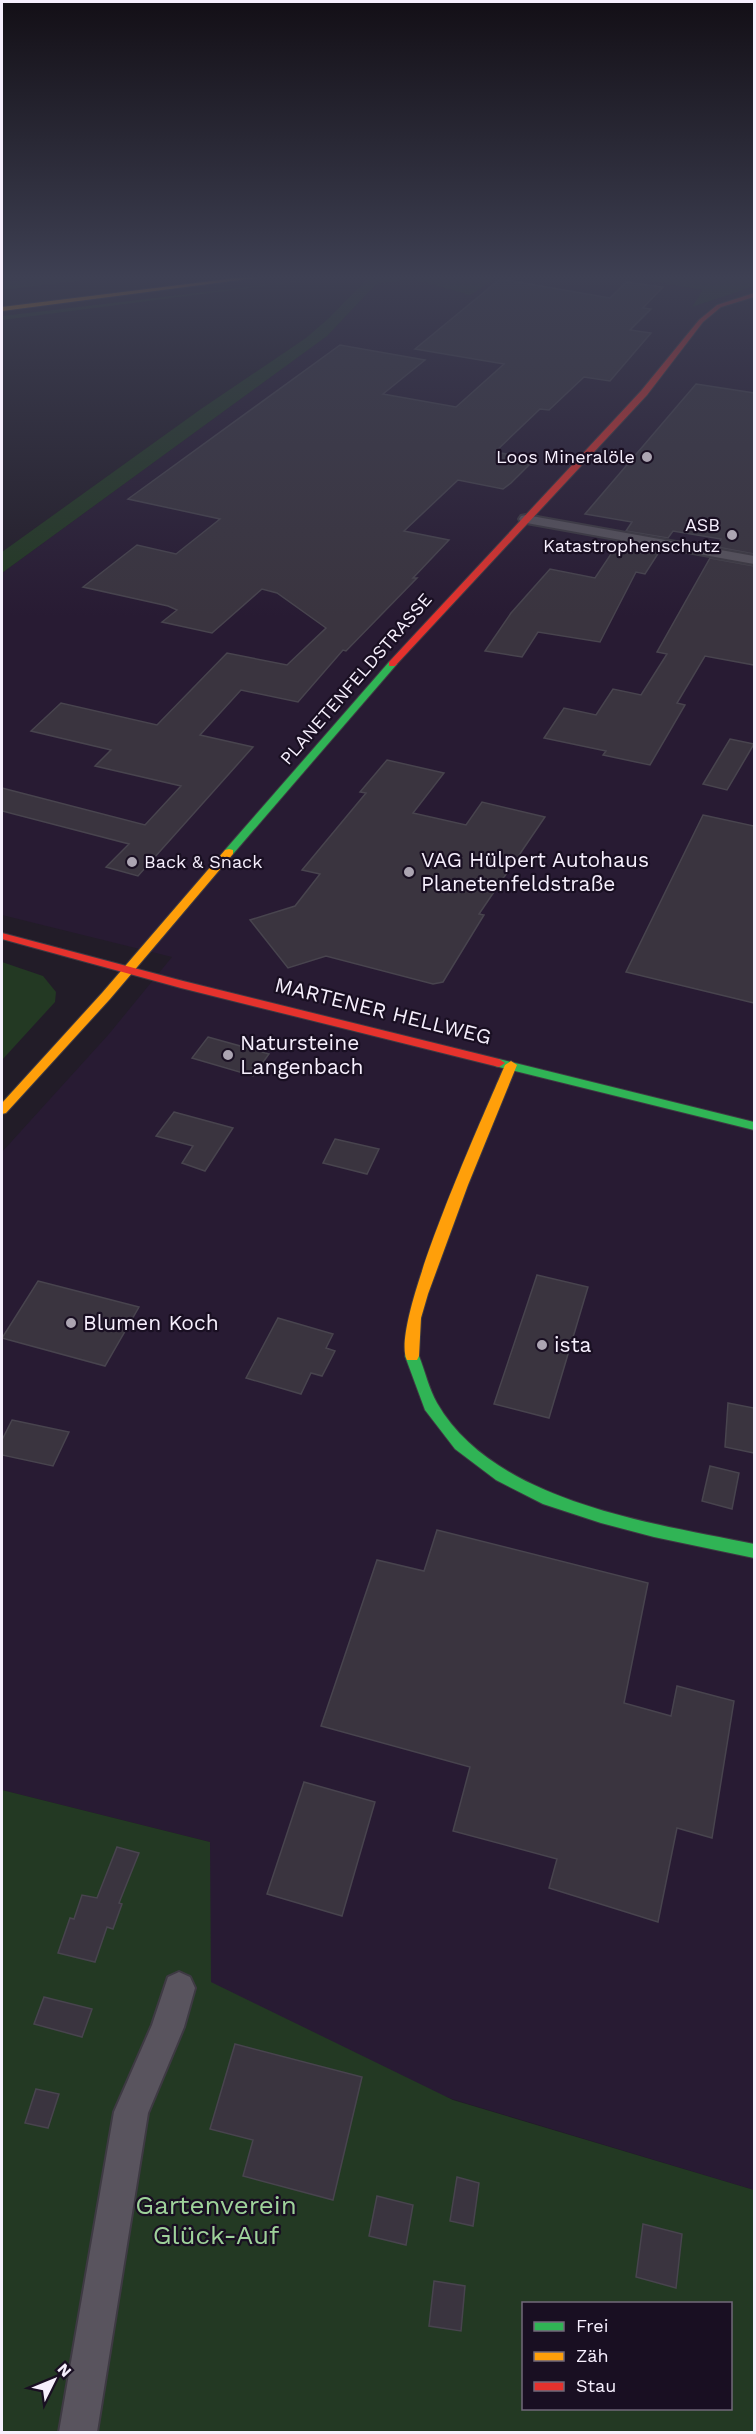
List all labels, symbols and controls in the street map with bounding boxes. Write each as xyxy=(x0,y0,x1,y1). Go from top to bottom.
place label: Loos Mineralöle xyxy=(496,446,635,467)
marker: Loos Mineralöle xyxy=(640,450,654,464)
place label: ASB Katastrophenschutz xyxy=(543,514,720,556)
marker: ASB Katastrophenschutz xyxy=(725,528,739,542)
street label: PLANETENFELDSTRASSE xyxy=(275,589,436,769)
place label: VAG Hülpert Autohaus Planetenfeldstraße xyxy=(421,847,649,896)
place label: Back & Snack xyxy=(144,851,262,872)
marker: Back & Snack xyxy=(125,855,139,869)
marker: VAG Hülpert Autohaus Planetenfeldstraße xyxy=(402,865,416,879)
street label: MARTENER HELLWEG xyxy=(272,971,494,1050)
place label: Natursteine Langenbach xyxy=(240,1030,364,1079)
marker: Natursteine Langenbach xyxy=(221,1048,235,1062)
place label: Blumen Koch xyxy=(83,1310,219,1335)
marker: Blumen Koch xyxy=(64,1316,78,1330)
place label: ista xyxy=(554,1332,591,1357)
marker: ista xyxy=(535,1338,549,1352)
park label: Gartenverein Glück-Auf xyxy=(135,2190,297,2250)
legend xyxy=(522,2302,732,2410)
text: Frei xyxy=(576,2315,608,2336)
text: Zäh xyxy=(576,2345,609,2366)
north arrow xyxy=(24,2350,84,2410)
text: N xyxy=(54,2359,76,2381)
text: Stau xyxy=(576,2375,616,2396)

